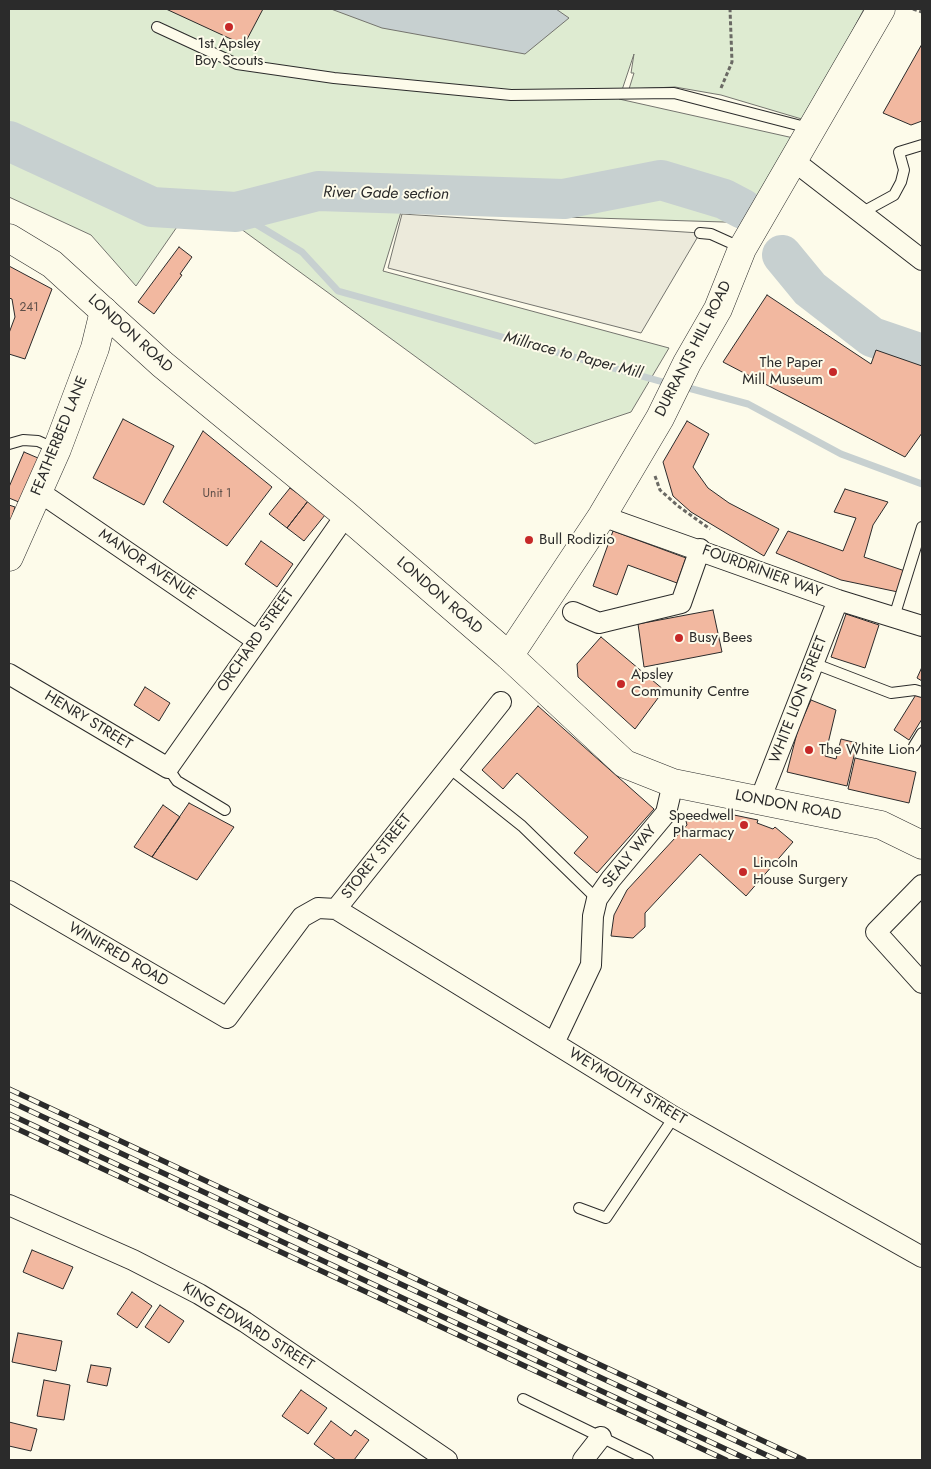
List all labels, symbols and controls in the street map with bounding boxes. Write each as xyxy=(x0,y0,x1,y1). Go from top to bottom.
marker: 1st Apsley Boy Scouts xyxy=(223,21,235,33)
place label: 1st Apsley Boy Scouts xyxy=(195,35,263,70)
water label: River Gade section xyxy=(323,183,449,205)
street label: DURRANTS HILL ROAD xyxy=(652,278,736,420)
street label: LONDON ROAD xyxy=(84,291,176,377)
house number: 241 xyxy=(19,301,39,315)
water label: Millrace to Paper Mill xyxy=(502,328,644,384)
place label: The Paper Mill Museum xyxy=(742,354,823,389)
marker: The Paper Mill Museum xyxy=(827,366,839,378)
street label: FEATHERBED LANE xyxy=(28,374,92,498)
house number: Unit 1 xyxy=(203,487,231,501)
street label: MANOR AVENUE xyxy=(95,526,199,604)
place label: Bull Rodizio xyxy=(539,531,615,549)
marker: Bull Rodizio xyxy=(523,534,535,546)
street label: FOURDRINIER WAY xyxy=(699,542,825,602)
street label: LONDON ROAD xyxy=(392,554,486,638)
street label: ORCHARD STREET xyxy=(214,586,298,696)
place label: Busy Bees xyxy=(689,629,752,647)
marker: Busy Bees xyxy=(673,632,685,644)
street label: WHITE LION STREET xyxy=(767,634,831,766)
place label: Apsley Community Centre xyxy=(631,666,749,701)
marker: Apsley Community Centre xyxy=(615,678,627,690)
street label: HENRY STREET xyxy=(41,688,135,754)
place label: The White Lion xyxy=(819,741,915,759)
marker: The White Lion xyxy=(803,744,815,756)
street label: LONDON ROAD xyxy=(733,787,843,825)
place label: Speedwell Pharmacy xyxy=(669,807,734,842)
street label: STOREY STREET xyxy=(338,811,416,903)
marker: Speedwell Pharmacy xyxy=(738,819,750,831)
street label: SEALY WAY xyxy=(599,822,661,892)
place label: Lincoln House Surgery xyxy=(753,854,848,889)
marker: Lincoln House Surgery xyxy=(737,866,749,878)
street label: WINIFRED ROAD xyxy=(65,919,171,991)
street label: WEYMOUTH STREET xyxy=(565,1045,689,1129)
street label: KING EDWARD STREET xyxy=(179,1279,317,1375)

